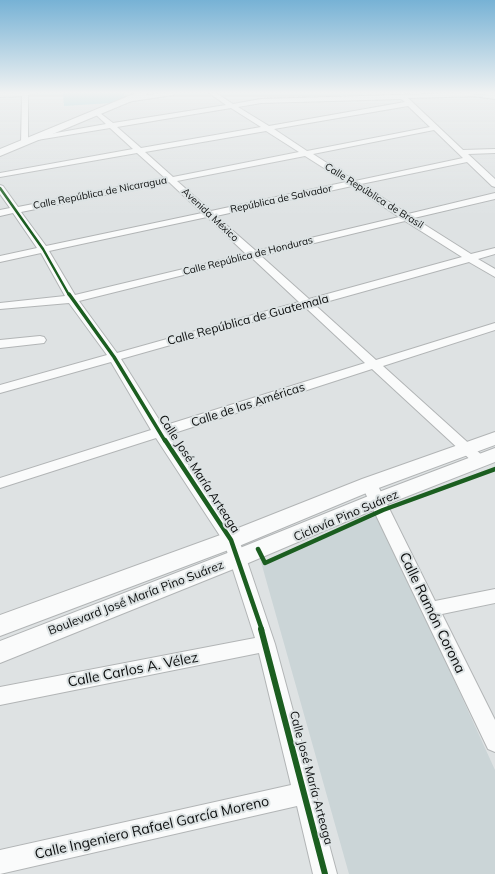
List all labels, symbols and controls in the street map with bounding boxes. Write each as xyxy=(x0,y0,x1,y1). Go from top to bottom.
street label: Calle República de Brasil xyxy=(323,161,425,231)
street label: Calle República de Nicaragua xyxy=(32,174,168,212)
street label: República de Salvador xyxy=(229,182,333,216)
street label: Avenida México xyxy=(179,186,241,244)
street label: Calle República de Honduras xyxy=(182,234,314,278)
street label: Calle República de Guatemala xyxy=(166,291,330,349)
street label: Calle de las Américas xyxy=(189,380,307,430)
street label: Calle José María Arteaga xyxy=(155,412,243,536)
street label: Ciclovía Pino Suárez xyxy=(291,487,401,545)
street label: Calle Ramón Corona xyxy=(395,550,469,676)
street label: Boulevard José María Pino Suárez xyxy=(46,558,226,638)
street label: Calle Carlos A. Vélez xyxy=(66,649,200,691)
street label: Calle José María Arteaga xyxy=(286,710,336,846)
street label: Calle Ingeniero Rafael García Moreno xyxy=(33,793,271,863)

